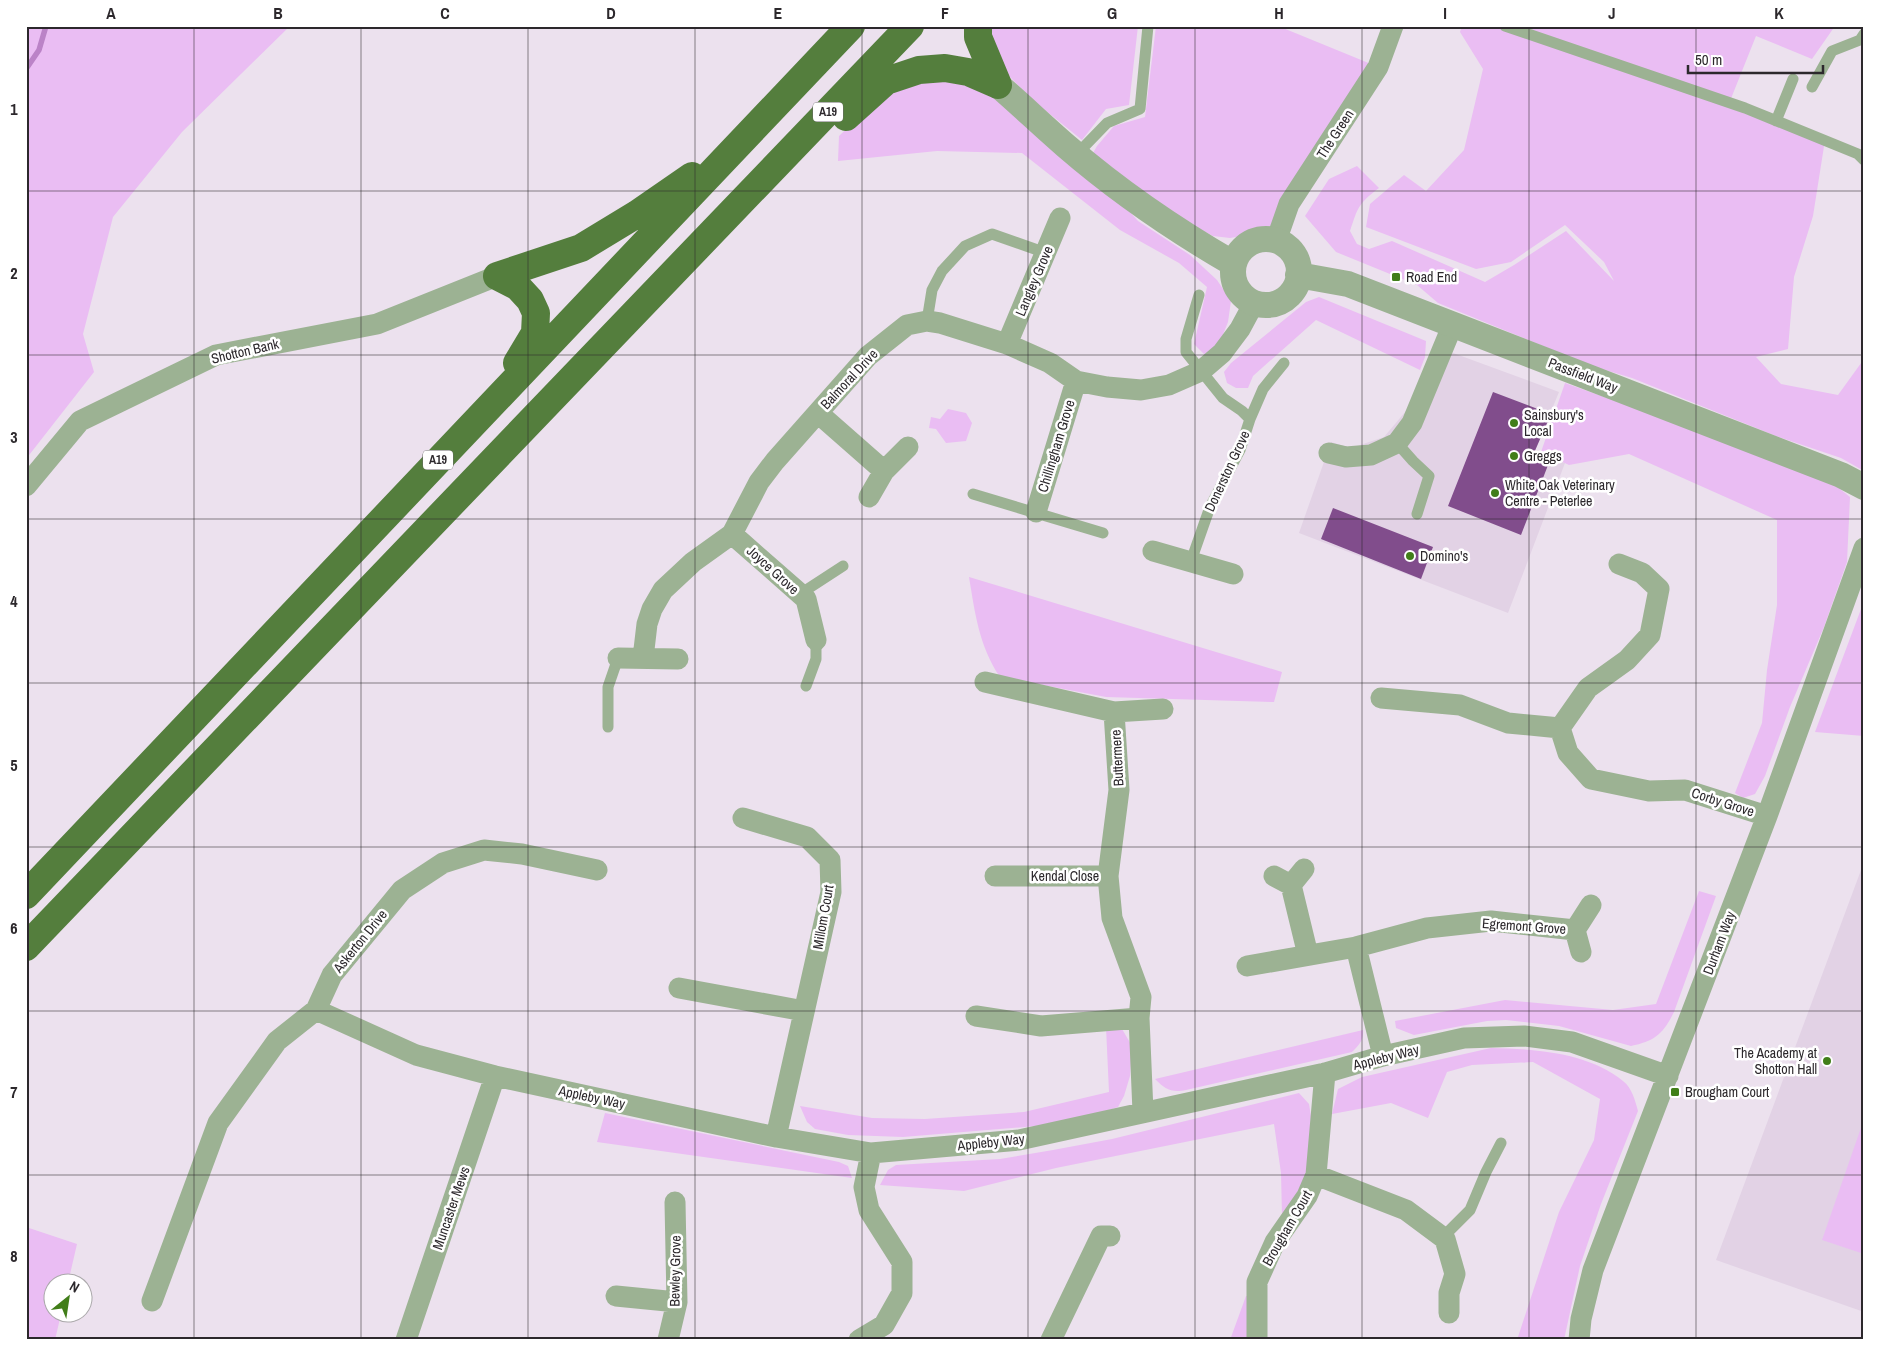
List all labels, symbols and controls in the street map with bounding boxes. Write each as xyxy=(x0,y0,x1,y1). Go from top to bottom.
text: A xyxy=(106,2,116,24)
text: B xyxy=(273,2,283,24)
text: C xyxy=(440,2,450,24)
text: D xyxy=(606,2,616,24)
text: E xyxy=(774,2,783,24)
text: F xyxy=(941,2,949,24)
text: G xyxy=(1107,2,1117,24)
text: H xyxy=(1274,2,1284,24)
text: I xyxy=(1443,2,1447,24)
text: J xyxy=(1608,2,1616,24)
text: K xyxy=(1774,2,1784,24)
scale bar xyxy=(1688,42,1822,74)
text: 50 m xyxy=(1695,49,1722,70)
text: 1 xyxy=(10,98,18,120)
road number: A19 xyxy=(813,102,843,121)
street label: The Green xyxy=(1313,106,1357,162)
street label: Langley Grove xyxy=(1011,243,1057,319)
text: 2 xyxy=(10,262,18,284)
place label: Road End xyxy=(1406,268,1457,286)
marker: Road End xyxy=(1390,271,1402,283)
street label: Shotton Bank xyxy=(209,334,281,368)
street label: Balmoral Drive xyxy=(817,345,881,413)
street label: Passfield Way xyxy=(1546,354,1621,397)
street label: Chillingham Grove xyxy=(1033,398,1079,494)
place label: Sainsbury's Local xyxy=(1524,406,1584,440)
marker: Sainsbury's Local xyxy=(1508,417,1520,429)
text: 3 xyxy=(10,426,18,448)
street label: Donerston Grove xyxy=(1200,428,1254,514)
place label: Greggs xyxy=(1524,447,1562,465)
road number: A19 xyxy=(423,450,453,470)
marker: Greggs xyxy=(1508,450,1520,462)
place label: White Oak Veterinary Centre - Peterlee xyxy=(1505,476,1615,510)
marker: White Oak Veterinary Centre - Peterlee xyxy=(1489,487,1501,499)
street label: Joyce Grove xyxy=(743,542,803,598)
place label: Domino's xyxy=(1420,547,1468,565)
marker: Domino's xyxy=(1404,550,1416,562)
text: 4 xyxy=(10,590,18,612)
street label: Buttermere xyxy=(1107,729,1127,787)
text: 5 xyxy=(10,754,18,776)
street label: Corby Grove xyxy=(1689,783,1757,821)
street label: Kendal Close xyxy=(1031,867,1099,885)
street label: Millom Court xyxy=(808,883,838,951)
street label: Askerton Drive xyxy=(328,906,391,977)
street label: Durham Way xyxy=(1699,908,1739,977)
street label: Egremont Grove xyxy=(1481,914,1567,938)
text: 6 xyxy=(10,917,18,939)
street label: Appleby Way xyxy=(1350,1040,1421,1074)
place label: The Academy at Shotton Hall xyxy=(1734,1044,1817,1078)
marker: The Academy at Shotton Hall xyxy=(1821,1055,1833,1067)
text: 7 xyxy=(10,1081,18,1103)
street label: Appleby Way xyxy=(556,1081,627,1113)
place label: Brougham Court xyxy=(1685,1083,1769,1101)
marker: Brougham Court xyxy=(1669,1086,1681,1098)
street label: Appleby Way xyxy=(956,1130,1026,1155)
street label: Muncaster Mews xyxy=(428,1164,474,1252)
street label: Brougham Court xyxy=(1258,1187,1316,1269)
street label: Bewley Grove xyxy=(665,1235,685,1307)
text: 8 xyxy=(10,1245,18,1267)
north arrow xyxy=(42,1274,92,1324)
text: N xyxy=(66,1277,83,1297)

